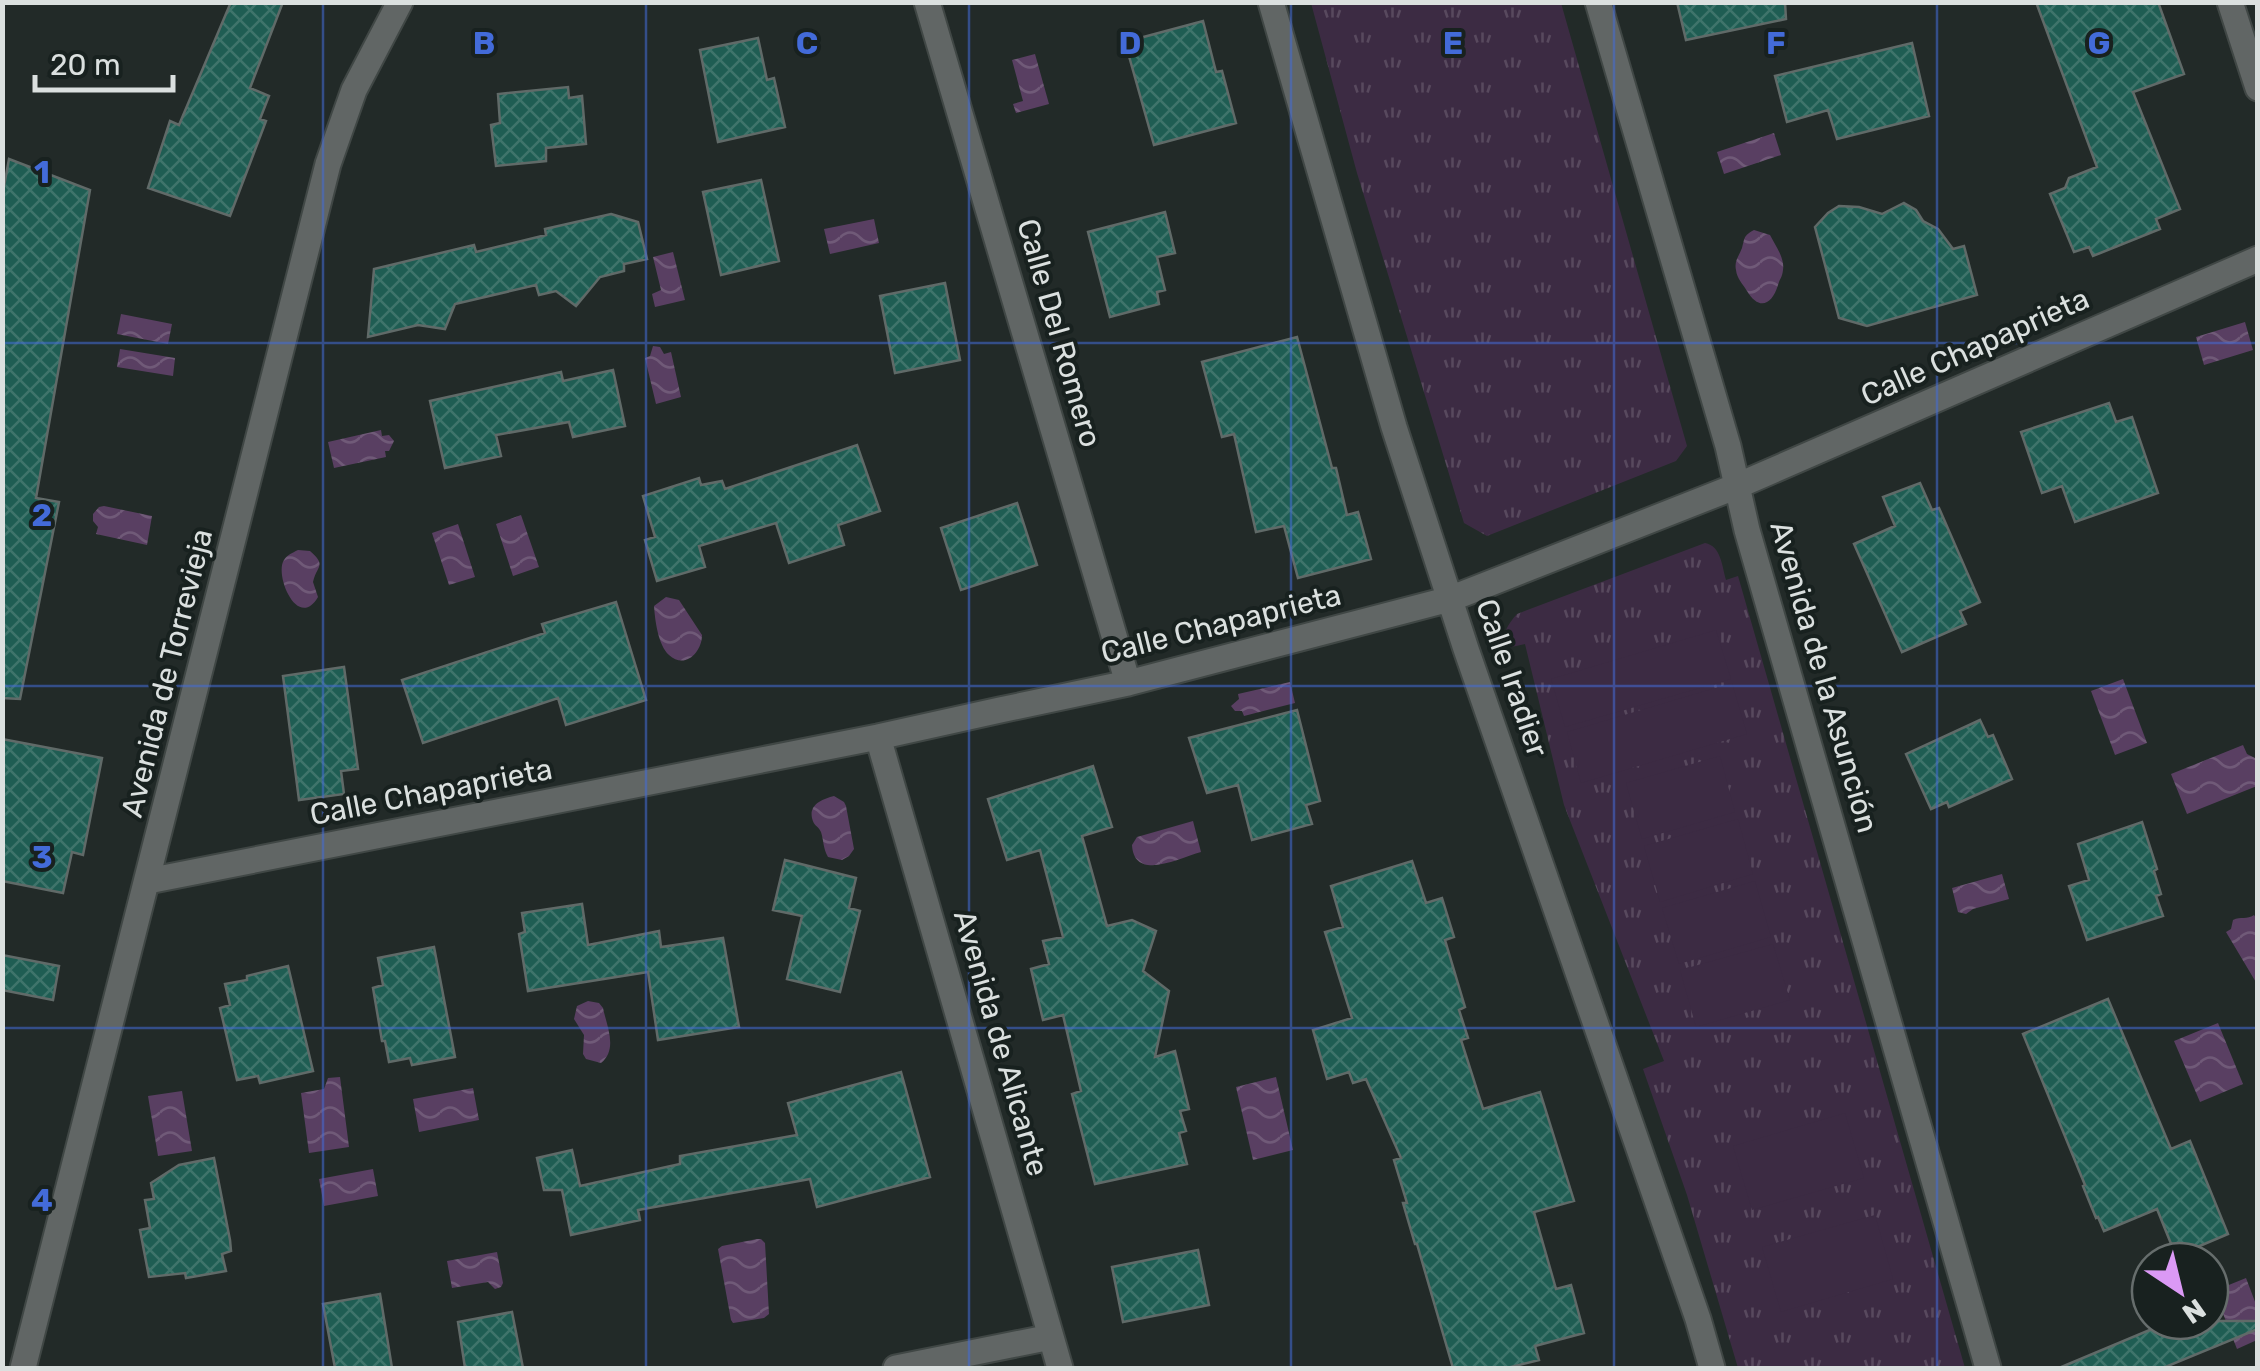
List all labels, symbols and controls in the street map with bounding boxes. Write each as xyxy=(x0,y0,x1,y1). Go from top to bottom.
text: B xyxy=(473,24,495,62)
text: C xyxy=(796,24,818,62)
text: D xyxy=(1119,24,1141,62)
text: E xyxy=(1443,24,1463,62)
text: F xyxy=(1766,24,1786,62)
text: G xyxy=(2087,24,2111,62)
scale bar xyxy=(35,30,172,92)
text: 20 m xyxy=(50,47,121,83)
text: 1 xyxy=(34,153,50,191)
street label: Calle Del Romero xyxy=(1009,215,1109,451)
street label: Calle Chapaprieta xyxy=(1855,281,2095,413)
text: 2 xyxy=(32,496,52,534)
street label: Avenida de la Asunción xyxy=(1762,517,1886,837)
street label: Avenida de Torrevieja xyxy=(114,525,220,821)
street label: Calle Chapaprieta xyxy=(1097,577,1345,671)
street label: Calle Iradier xyxy=(1468,594,1556,762)
street label: Calle Chapaprieta xyxy=(307,751,555,833)
text: 3 xyxy=(31,838,53,876)
street label: Avenida de Alicante xyxy=(946,906,1056,1180)
text: 4 xyxy=(31,1181,53,1219)
north arrow xyxy=(2130,1241,2230,1341)
text: N xyxy=(2176,1292,2212,1330)

